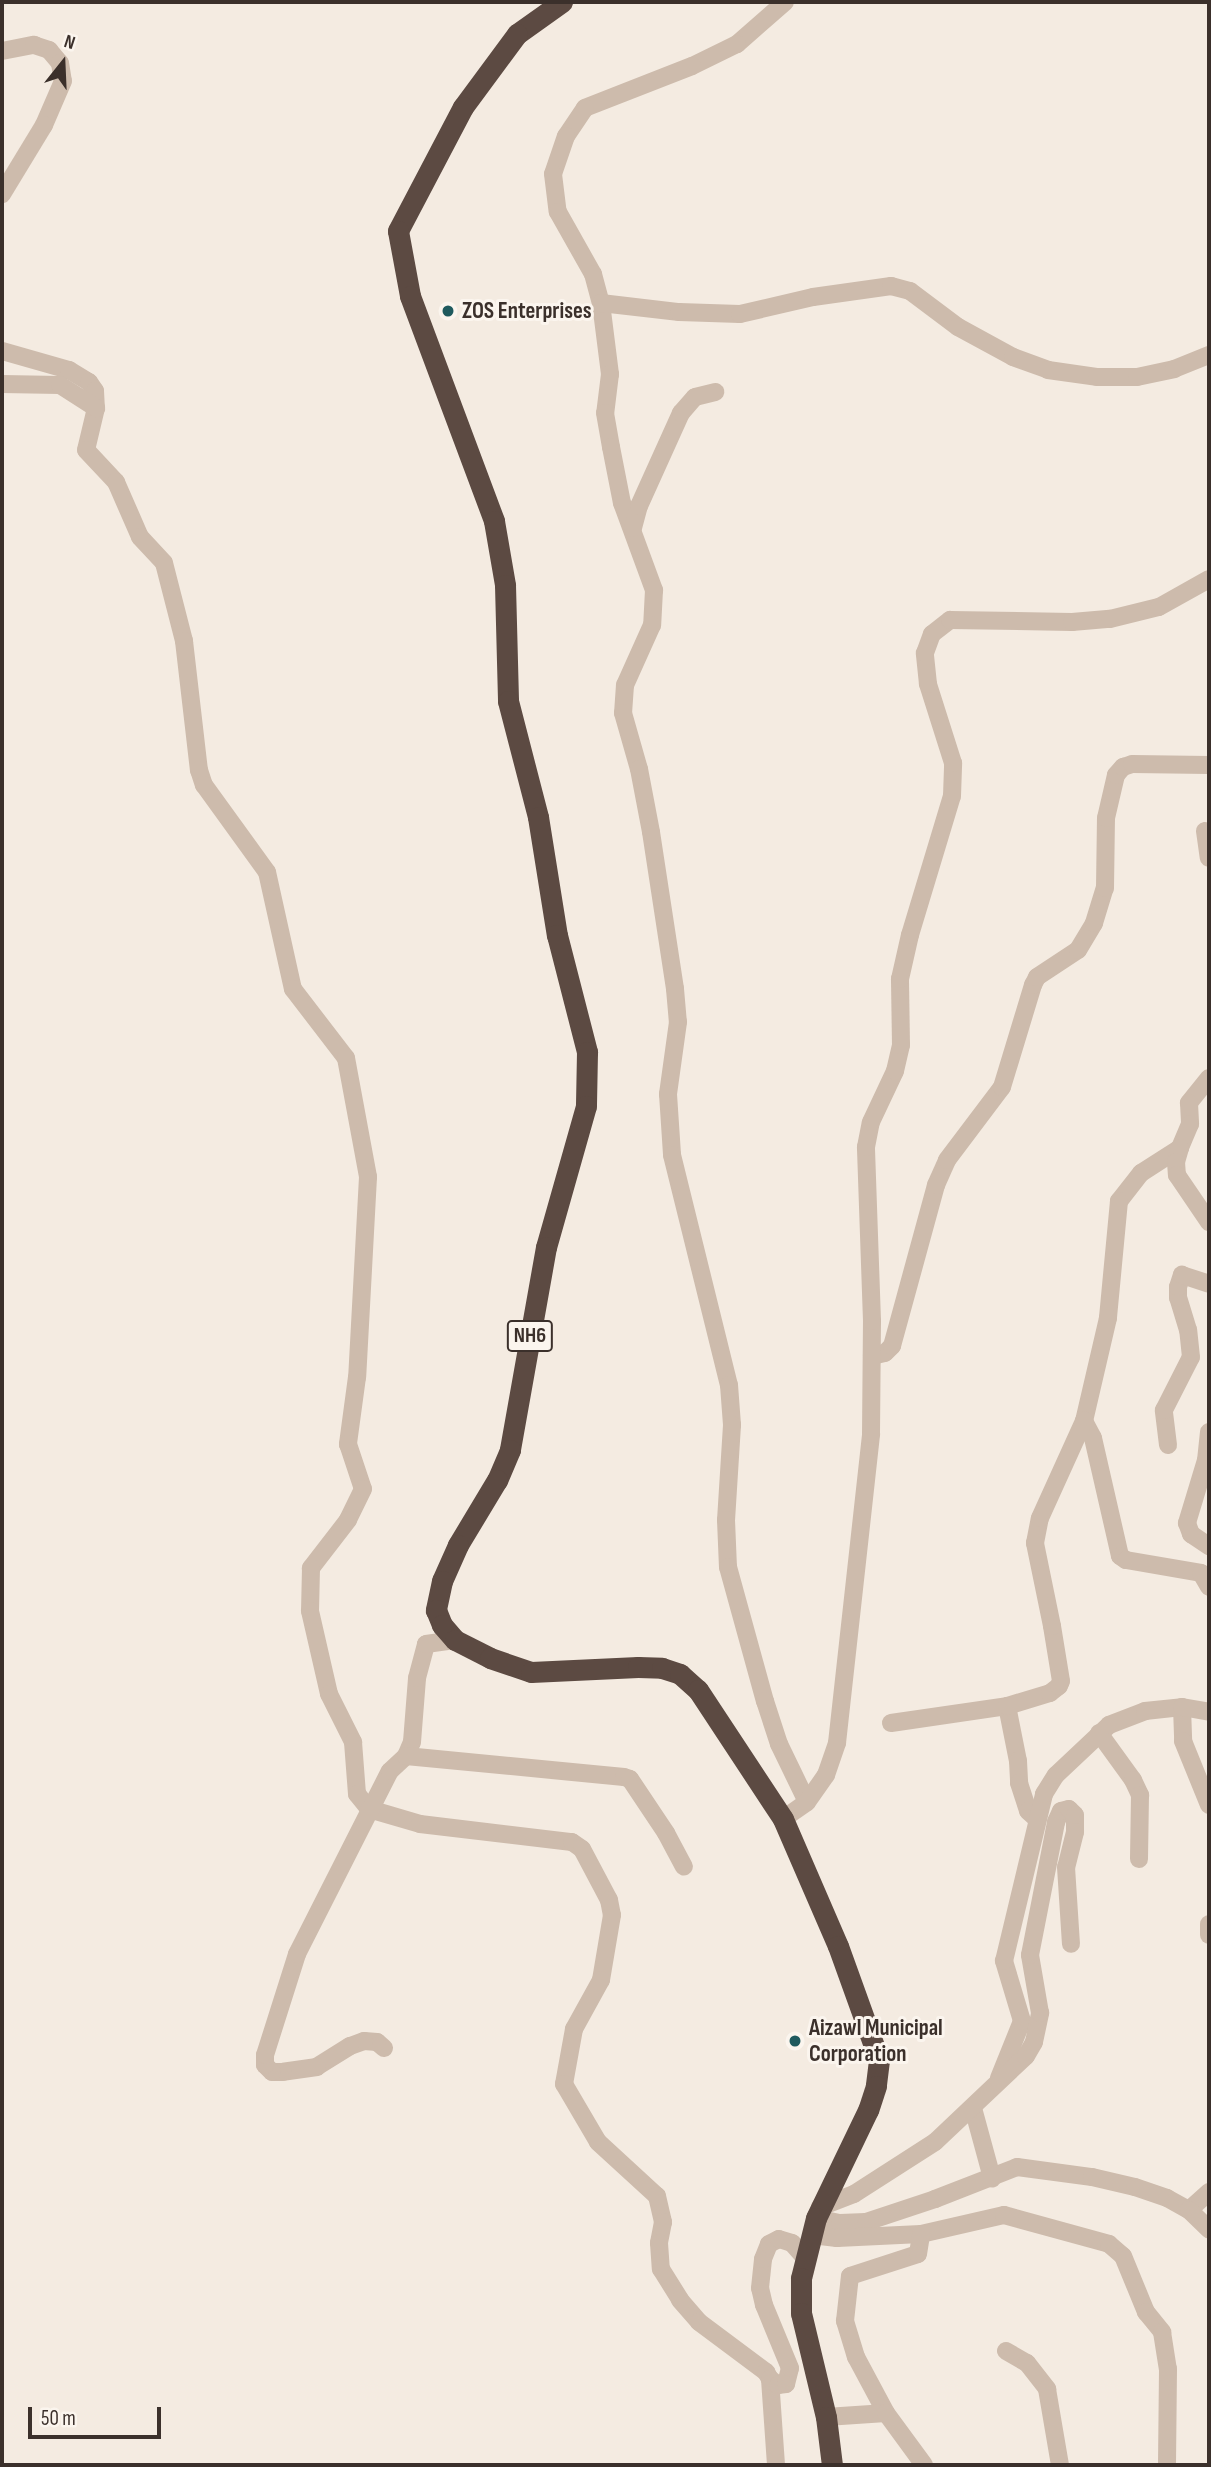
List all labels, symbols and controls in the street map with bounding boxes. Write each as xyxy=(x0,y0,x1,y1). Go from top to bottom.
north arrow xyxy=(28,28,98,98)
text: N xyxy=(61,30,78,55)
place label: ZOS Enterprises xyxy=(462,297,592,325)
marker: ZOS Enterprises xyxy=(440,303,456,319)
road number: NH6 xyxy=(505,1318,554,1354)
place label: Aizawl Municipal Corporation xyxy=(809,2014,943,2068)
marker: Aizawl Municipal Corporation xyxy=(787,2033,803,2049)
scale bar xyxy=(32,2394,164,2438)
text: 50 m xyxy=(41,2406,76,2431)

